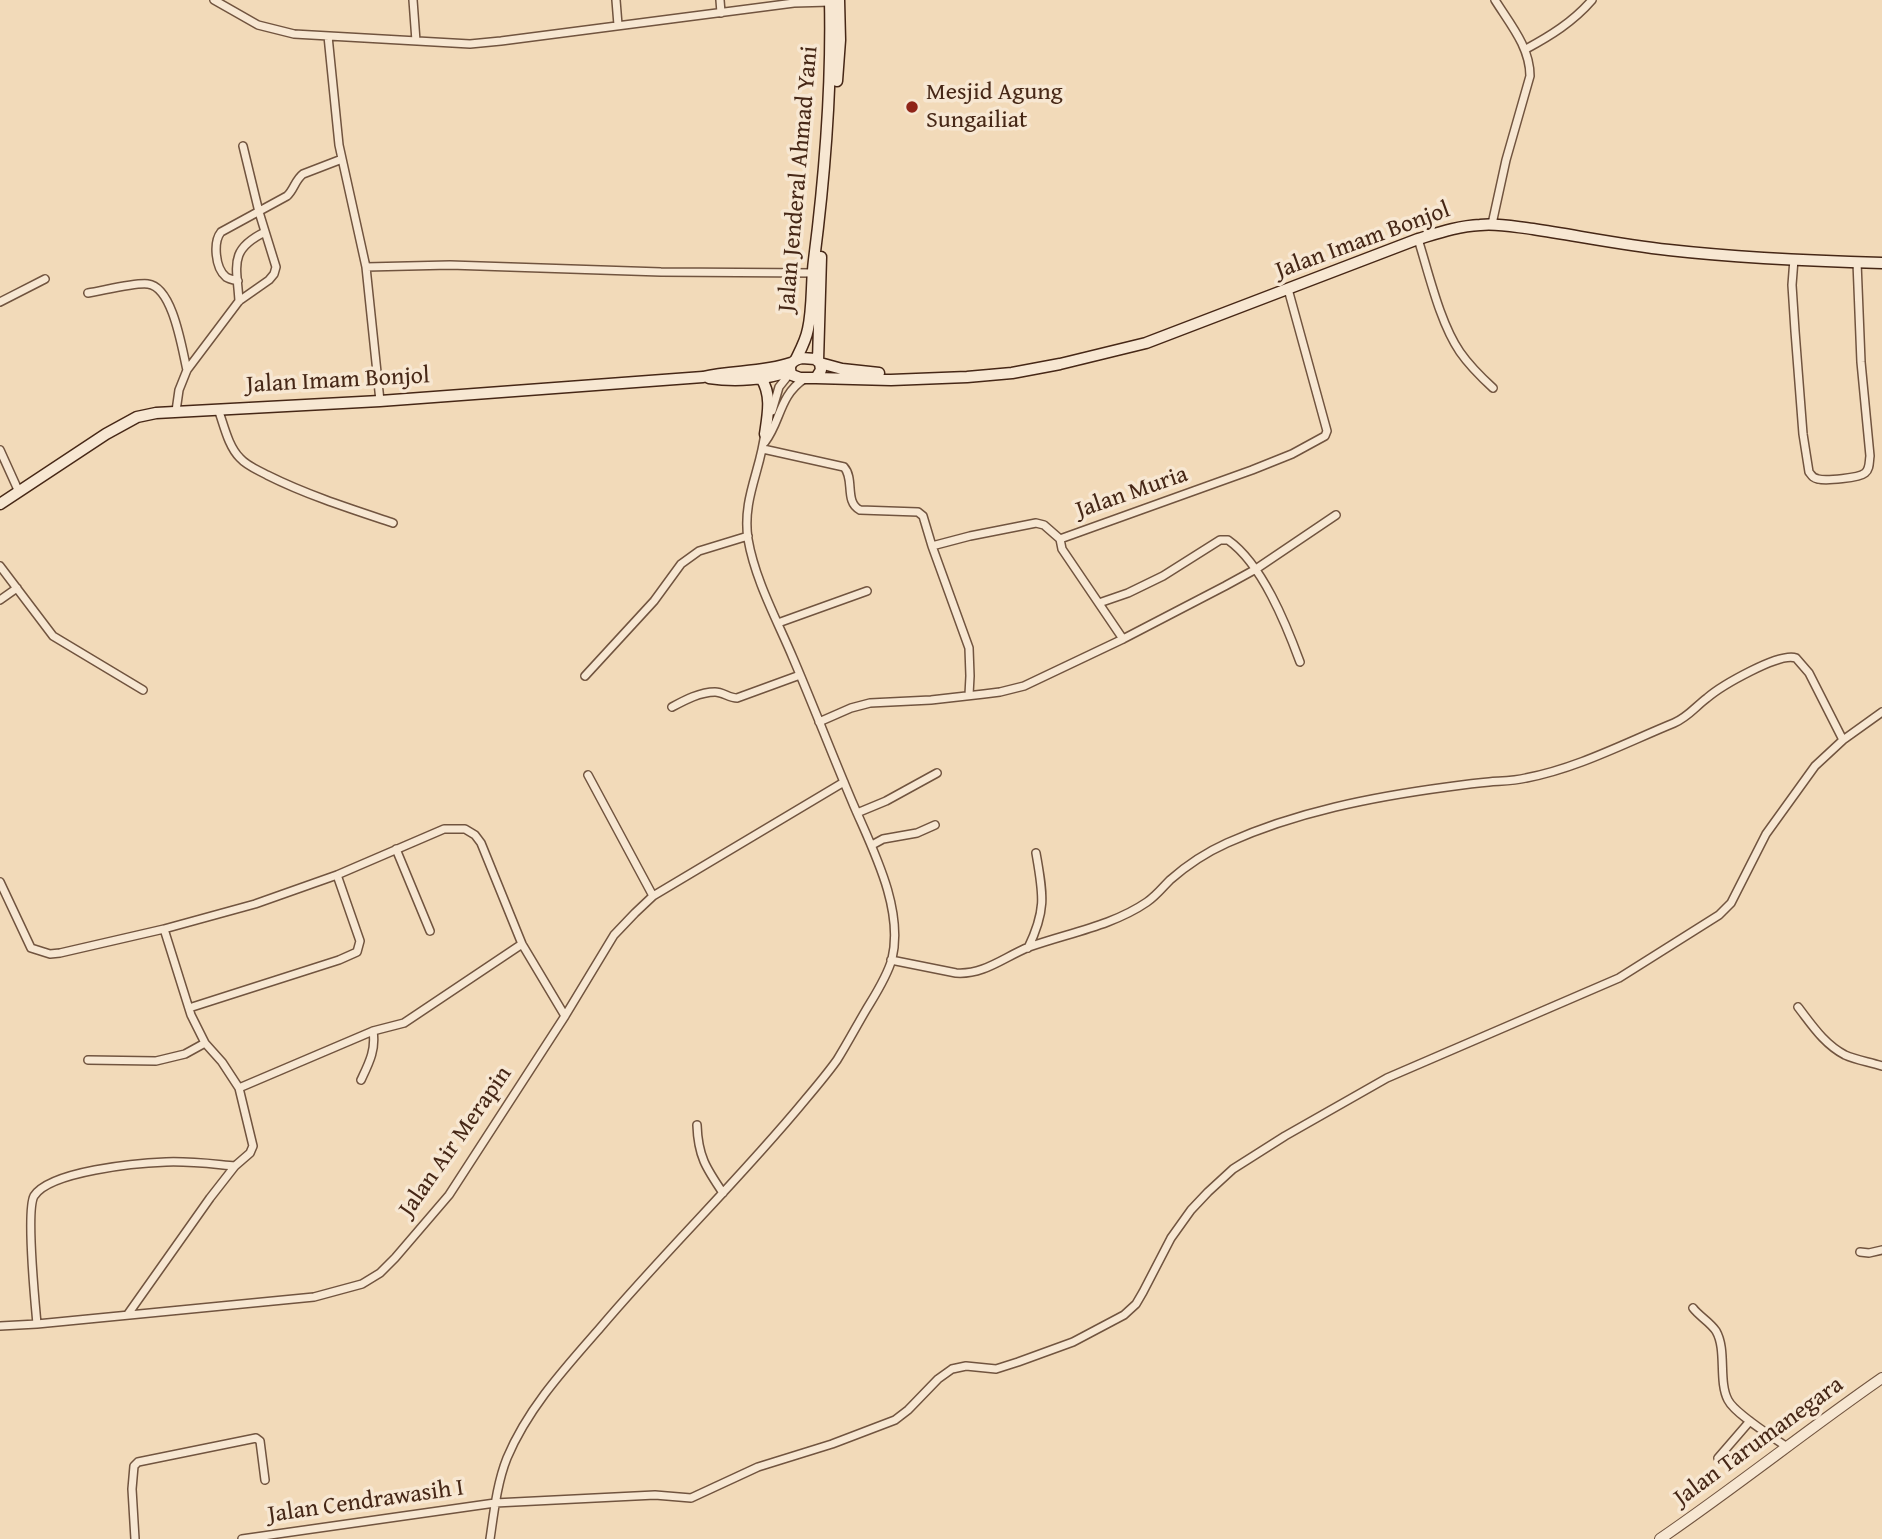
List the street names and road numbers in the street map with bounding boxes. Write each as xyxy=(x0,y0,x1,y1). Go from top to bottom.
street label: Jalan Jenderal Ahmad Yani xyxy=(773,45,825,313)
street label: Jalan Imam Bonjol xyxy=(1272,196,1454,286)
street label: Jalan Imam Bonjol xyxy=(246,362,430,400)
street label: Jalan Muria xyxy=(1072,460,1192,526)
street label: Jalan Air Merapin xyxy=(393,1061,519,1223)
street label: Jalan Tarumanegara xyxy=(1669,1371,1849,1513)
street label: Jalan Cendrawasih I xyxy=(266,1474,466,1530)

